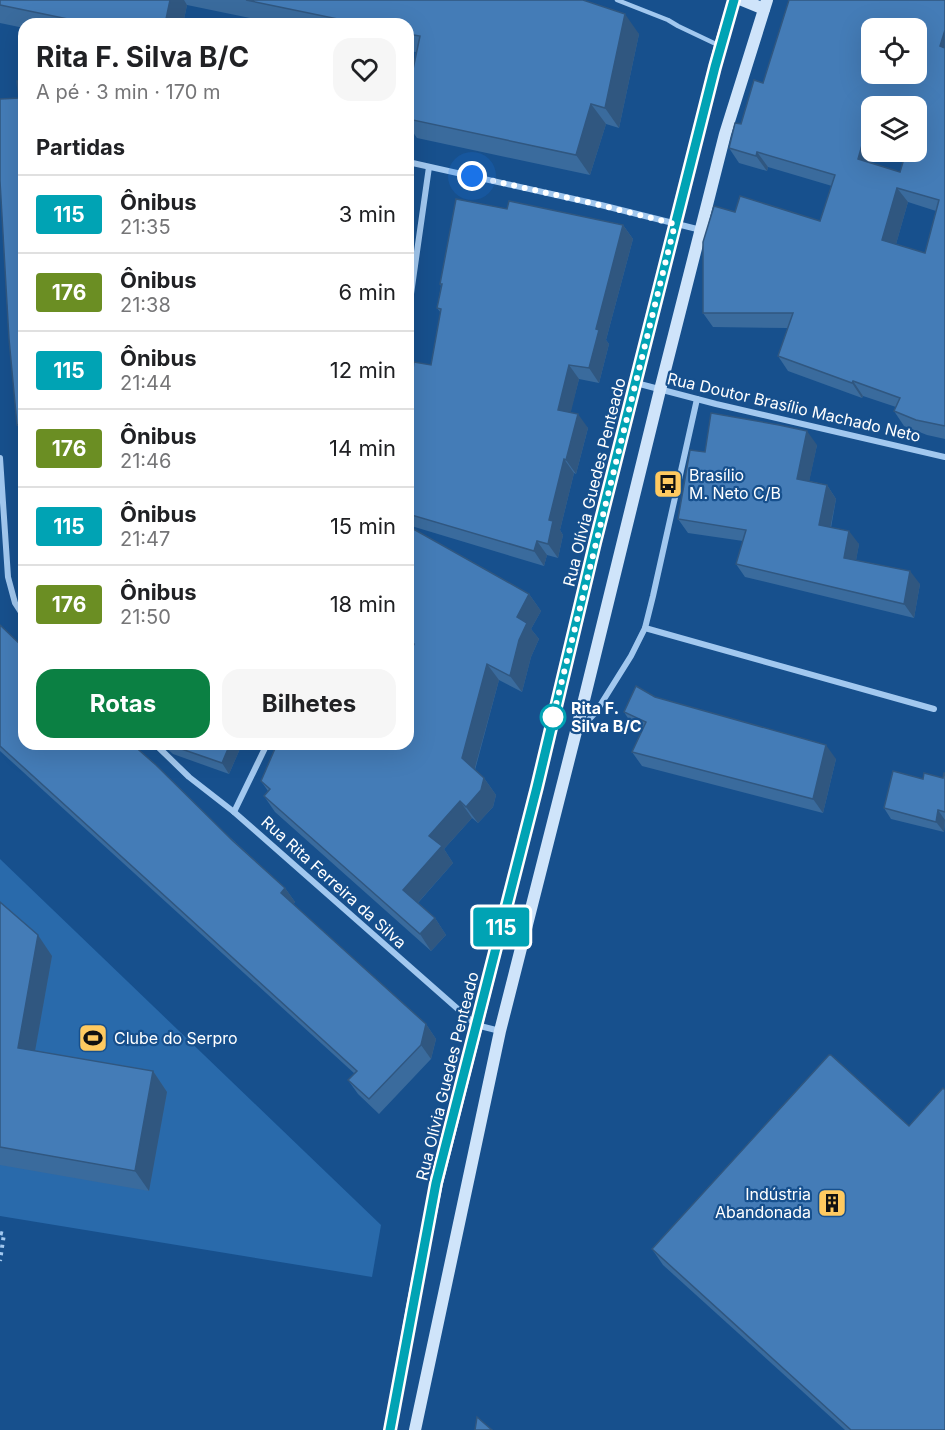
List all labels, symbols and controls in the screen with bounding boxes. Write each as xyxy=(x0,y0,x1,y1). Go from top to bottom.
map controls xyxy=(861,18,927,162)
button: locate xyxy=(861,18,927,84)
button: heart xyxy=(333,38,396,101)
text: Rita F. Silva B/C xyxy=(36,40,249,74)
text: A pé · 3 min · 170 m xyxy=(36,80,220,104)
button: layers xyxy=(861,96,927,162)
text: Partidas xyxy=(36,134,125,160)
your location xyxy=(457,161,487,191)
text: Ônibus xyxy=(120,189,197,215)
text: 3 min xyxy=(339,201,396,227)
text: 115 xyxy=(53,202,85,227)
text: 21:35 xyxy=(120,215,171,239)
text: Ônibus xyxy=(120,267,197,293)
text: 6 min xyxy=(339,279,396,305)
text: 176 xyxy=(52,280,86,305)
text: 21:38 xyxy=(120,293,171,317)
text: Ônibus xyxy=(120,345,197,371)
text: 12 min xyxy=(330,357,396,383)
text: 115 xyxy=(53,358,85,383)
street label: Rua Doutor Brasílio Machado Neto xyxy=(665,368,923,446)
text: 21:44 xyxy=(120,371,172,395)
street label: Rua Olívia Guedes Penteado xyxy=(558,376,630,588)
text: Ônibus xyxy=(120,423,197,449)
text: 14 min xyxy=(329,435,396,461)
text: 176 xyxy=(52,436,86,461)
text: 21:46 xyxy=(120,449,171,473)
place label: Brasílio M. Neto C/B xyxy=(689,465,781,503)
bus stop icon: Brasílio M. Neto C/B xyxy=(652,468,684,500)
text: Ônibus xyxy=(120,501,197,527)
text: 15 min xyxy=(330,513,396,539)
text: 115 xyxy=(53,514,85,539)
text: 21:47 xyxy=(120,527,170,551)
text: Ônibus xyxy=(120,579,197,605)
text: 18 min xyxy=(330,591,396,617)
text: 176 xyxy=(52,592,86,617)
text: 21:50 xyxy=(120,605,171,629)
button: Rotas xyxy=(36,669,210,738)
button: Bilhetes xyxy=(222,669,396,738)
place label: Rita F. Silva B/C xyxy=(571,698,642,736)
marker: Rita F. Silva B/C xyxy=(540,704,566,730)
street label: Rua Rita Ferreira da Silva xyxy=(257,812,411,952)
line badge: 115 xyxy=(466,908,536,946)
text: 115 xyxy=(485,915,517,940)
street label: Rua Olívia Guedes Penteado xyxy=(411,970,483,1182)
sports icon: Clube do Serpro xyxy=(77,1022,109,1054)
place label: Clube do Serpro xyxy=(114,1028,238,1048)
place label: Indústria Abandonada xyxy=(715,1184,811,1222)
building icon: Indústria Abandonada xyxy=(816,1187,848,1219)

